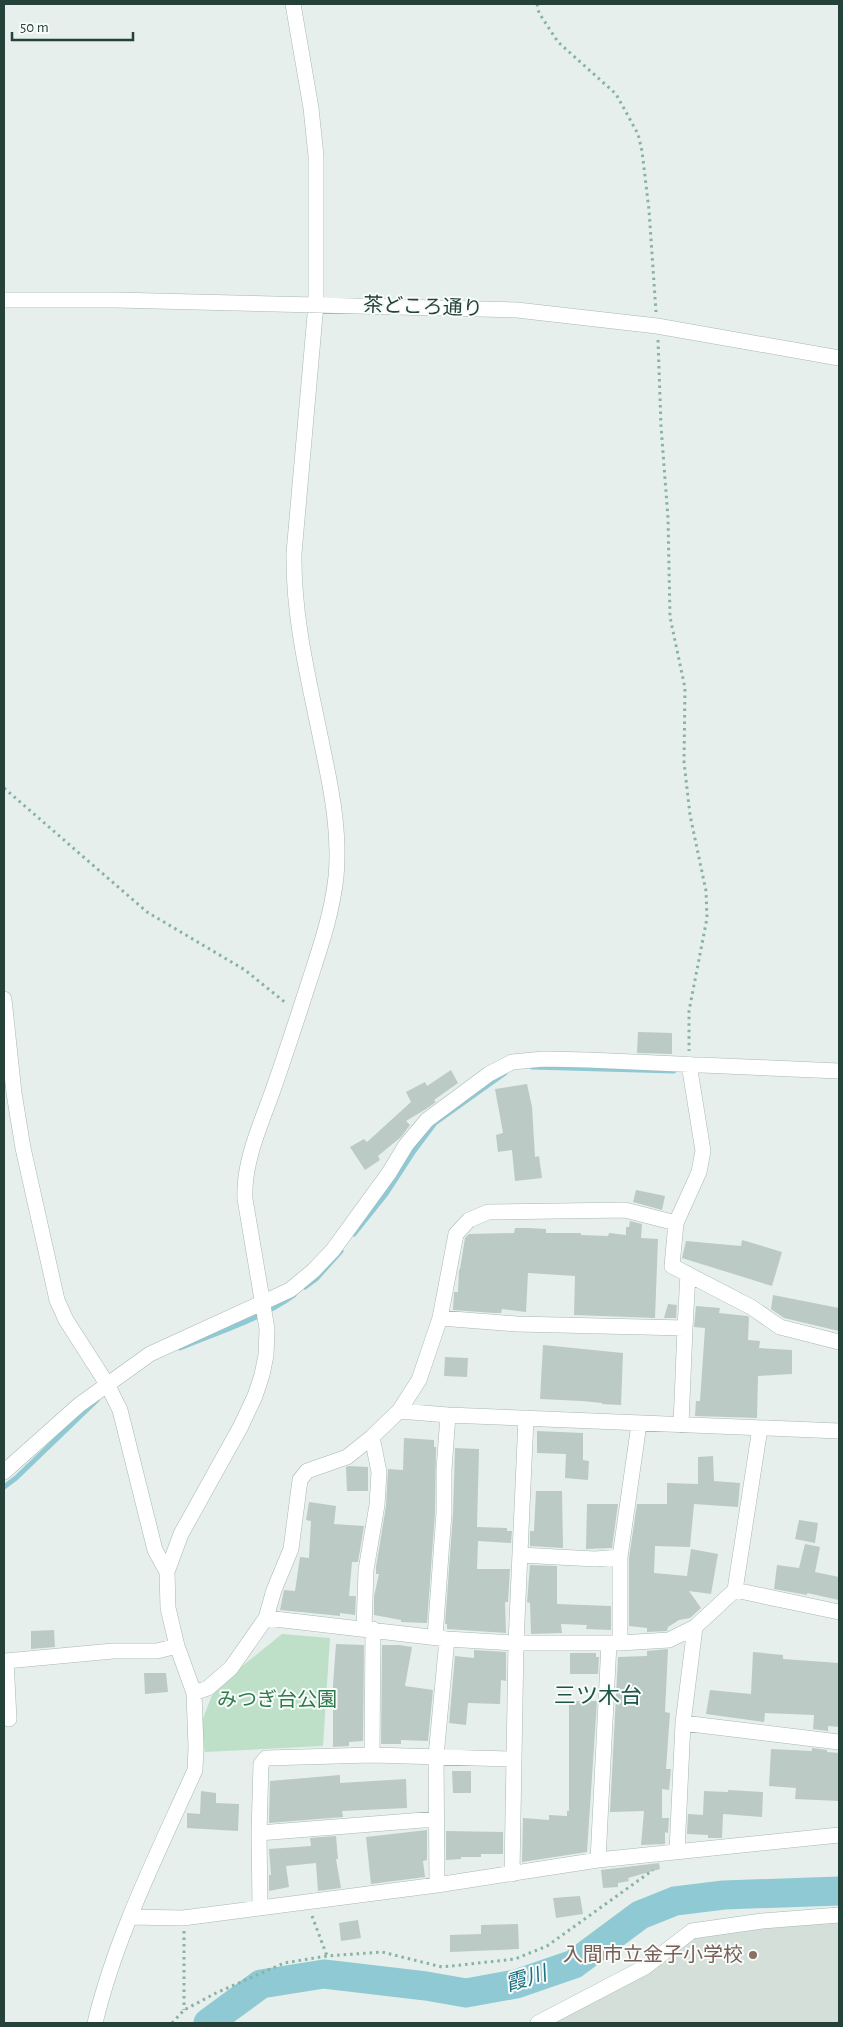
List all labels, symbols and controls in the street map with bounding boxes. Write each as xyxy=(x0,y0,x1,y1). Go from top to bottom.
scale bar xyxy=(12,10,134,42)
text: 50 m xyxy=(20,20,49,35)
street label: 茶どころ通り xyxy=(363,294,483,319)
district label: 三ツ木台 xyxy=(554,1684,642,1707)
park label: みつぎ台公園 xyxy=(217,1689,337,1710)
place label: 入間市立金子小学校 xyxy=(563,1944,743,1965)
marker: 入間市立金子小学校 xyxy=(747,1949,759,1961)
water label: 霞川 xyxy=(503,1962,551,1995)

